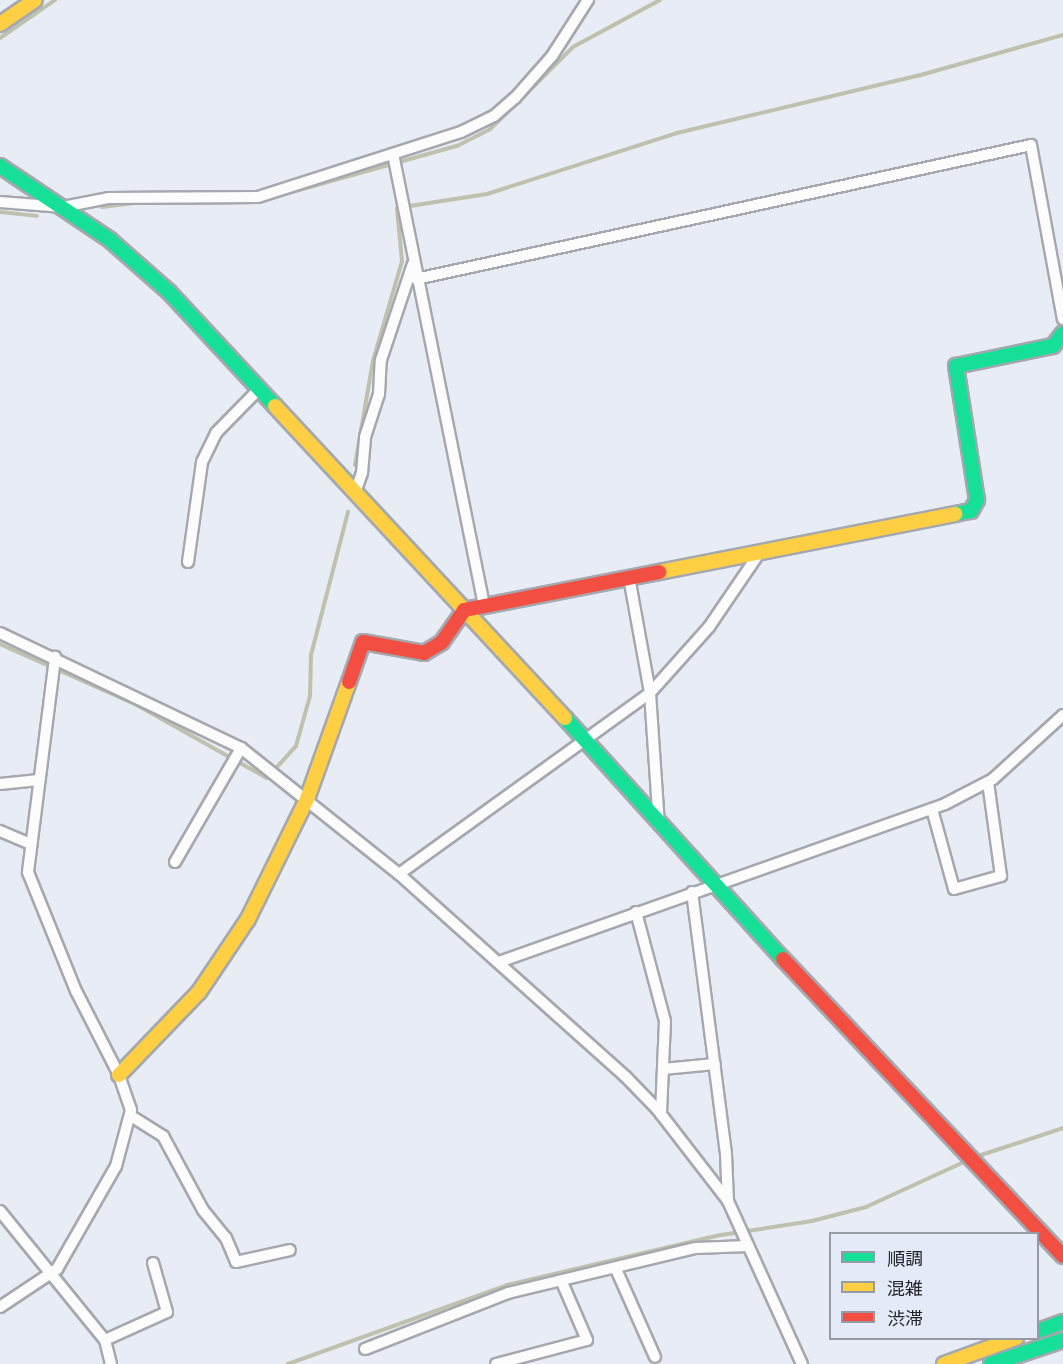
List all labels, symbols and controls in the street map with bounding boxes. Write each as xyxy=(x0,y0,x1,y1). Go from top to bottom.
legend xyxy=(829,1232,1039,1340)
text: 順調 xyxy=(887,1248,923,1269)
text: 混雑 xyxy=(887,1278,923,1299)
text: 渋滞 xyxy=(887,1308,923,1329)

